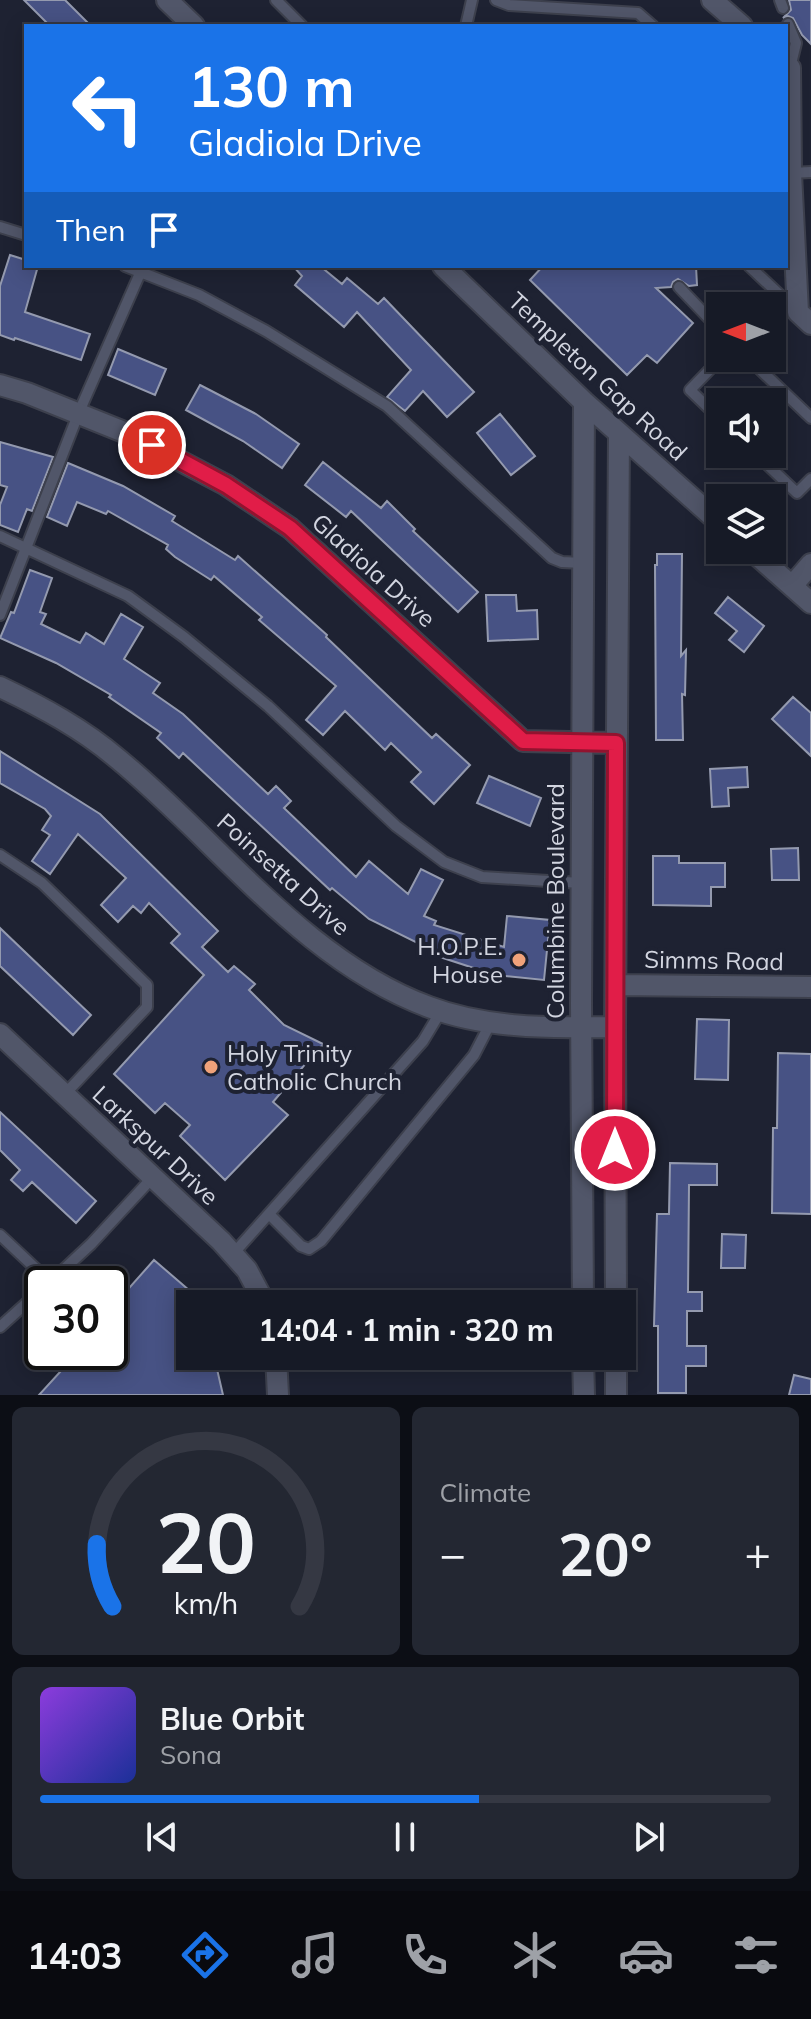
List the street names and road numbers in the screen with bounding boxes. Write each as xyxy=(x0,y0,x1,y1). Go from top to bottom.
street label: Templeton Gap Road xyxy=(502,285,694,467)
street label: Gladiola Drive xyxy=(306,507,442,633)
street label: Columbine Boulevard xyxy=(540,783,570,1019)
street label: Poinsetta Drive xyxy=(211,806,357,942)
street label: Simms Road xyxy=(644,944,784,976)
street label: Larkspur Drive xyxy=(87,1079,225,1211)

